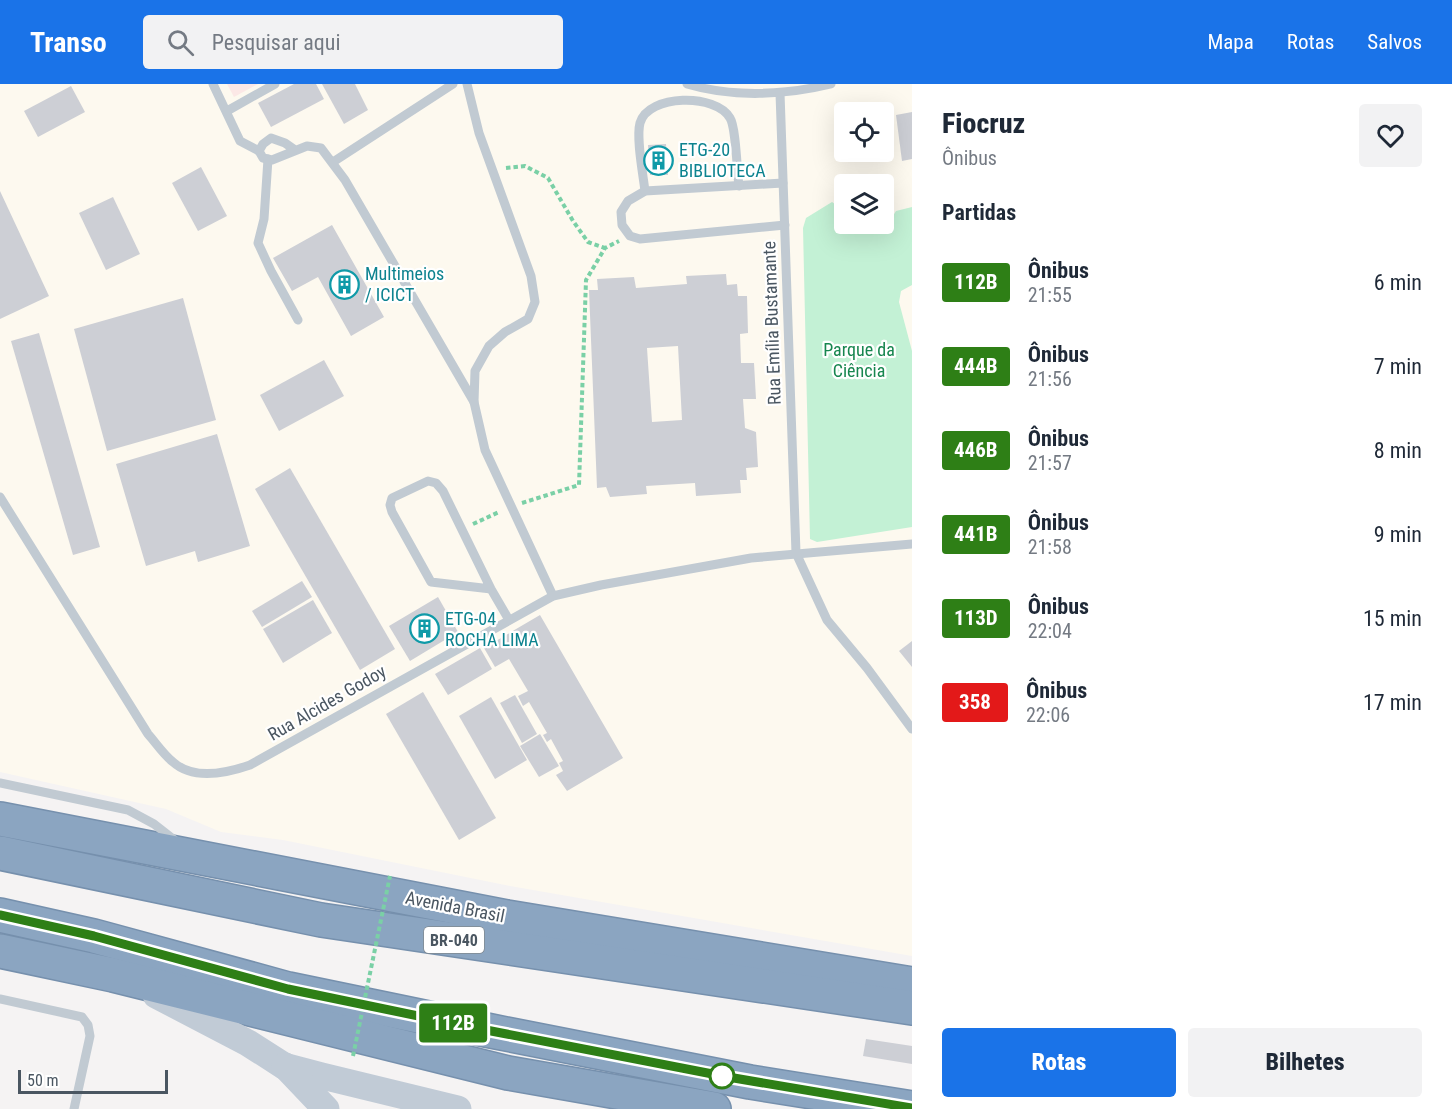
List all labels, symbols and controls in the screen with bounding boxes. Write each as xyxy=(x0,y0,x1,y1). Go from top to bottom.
search box xyxy=(143,15,563,69)
text: Transo xyxy=(30,26,107,59)
icon: search xyxy=(164,26,197,59)
text: Pesquisar aqui xyxy=(212,30,340,55)
text: Mapa xyxy=(1207,30,1254,54)
text: Rotas xyxy=(1287,30,1334,54)
text: Salvos xyxy=(1367,30,1422,54)
map controls xyxy=(834,102,894,234)
button: locate xyxy=(834,102,894,162)
button: heart xyxy=(1359,104,1422,167)
text: Fiocruz xyxy=(942,107,1025,140)
place label: ETG-20 BIBLIOTECA xyxy=(679,139,766,181)
building icon: ETG-20 BIBLIOTECA xyxy=(642,144,674,176)
text: Ônibus xyxy=(942,146,997,170)
button: layers xyxy=(834,174,894,234)
text: Partidas xyxy=(942,200,1016,225)
street label: Rua Emília Bustamante xyxy=(758,241,785,405)
text: Ônibus xyxy=(1028,258,1089,283)
place label: Multimeios / ICICT xyxy=(365,263,444,305)
building icon: Multimeios / ICICT xyxy=(328,268,360,300)
text: 112B xyxy=(954,270,998,294)
text: 6 min xyxy=(1374,270,1422,295)
text: 21:55 xyxy=(1028,283,1072,307)
park label: Parque da Ciência xyxy=(823,339,895,381)
text: Ônibus xyxy=(1028,342,1089,367)
text: 444B xyxy=(954,354,998,378)
text: 7 min xyxy=(1374,354,1422,379)
text: 21:56 xyxy=(1028,367,1072,391)
text: Ônibus xyxy=(1028,426,1089,451)
text: 446B xyxy=(954,438,998,462)
text: 8 min xyxy=(1374,438,1422,463)
text: 21:57 xyxy=(1028,451,1072,475)
text: Ônibus xyxy=(1028,510,1089,535)
text: 441B xyxy=(954,522,998,546)
text: 9 min xyxy=(1374,522,1422,547)
text: 21:58 xyxy=(1028,535,1072,559)
text: Ônibus xyxy=(1028,594,1089,619)
text: 113D xyxy=(954,606,998,630)
text: 15 min xyxy=(1363,606,1422,631)
place label: ETG-04 ROCHA LIMA xyxy=(445,608,539,650)
building icon: ETG-04 ROCHA LIMA xyxy=(408,613,440,645)
text: 22:04 xyxy=(1028,619,1072,643)
street label: Rua Alcides Godoy xyxy=(264,660,390,745)
text: Ônibus xyxy=(1026,678,1087,703)
text: 358 xyxy=(959,690,991,714)
text: 17 min xyxy=(1363,690,1422,715)
text: 22:06 xyxy=(1026,703,1070,727)
street label: Avenida Brasil xyxy=(404,887,506,926)
road number: BR-040 xyxy=(424,927,484,953)
line badge: 112B xyxy=(411,1004,495,1042)
text: 112B xyxy=(431,1011,475,1035)
button: Rotas xyxy=(942,1028,1176,1097)
button: Bilhetes xyxy=(1188,1028,1422,1097)
unlabelled marker xyxy=(709,1063,735,1089)
scale bar xyxy=(18,1067,168,1094)
text: 50 m xyxy=(27,1071,59,1090)

